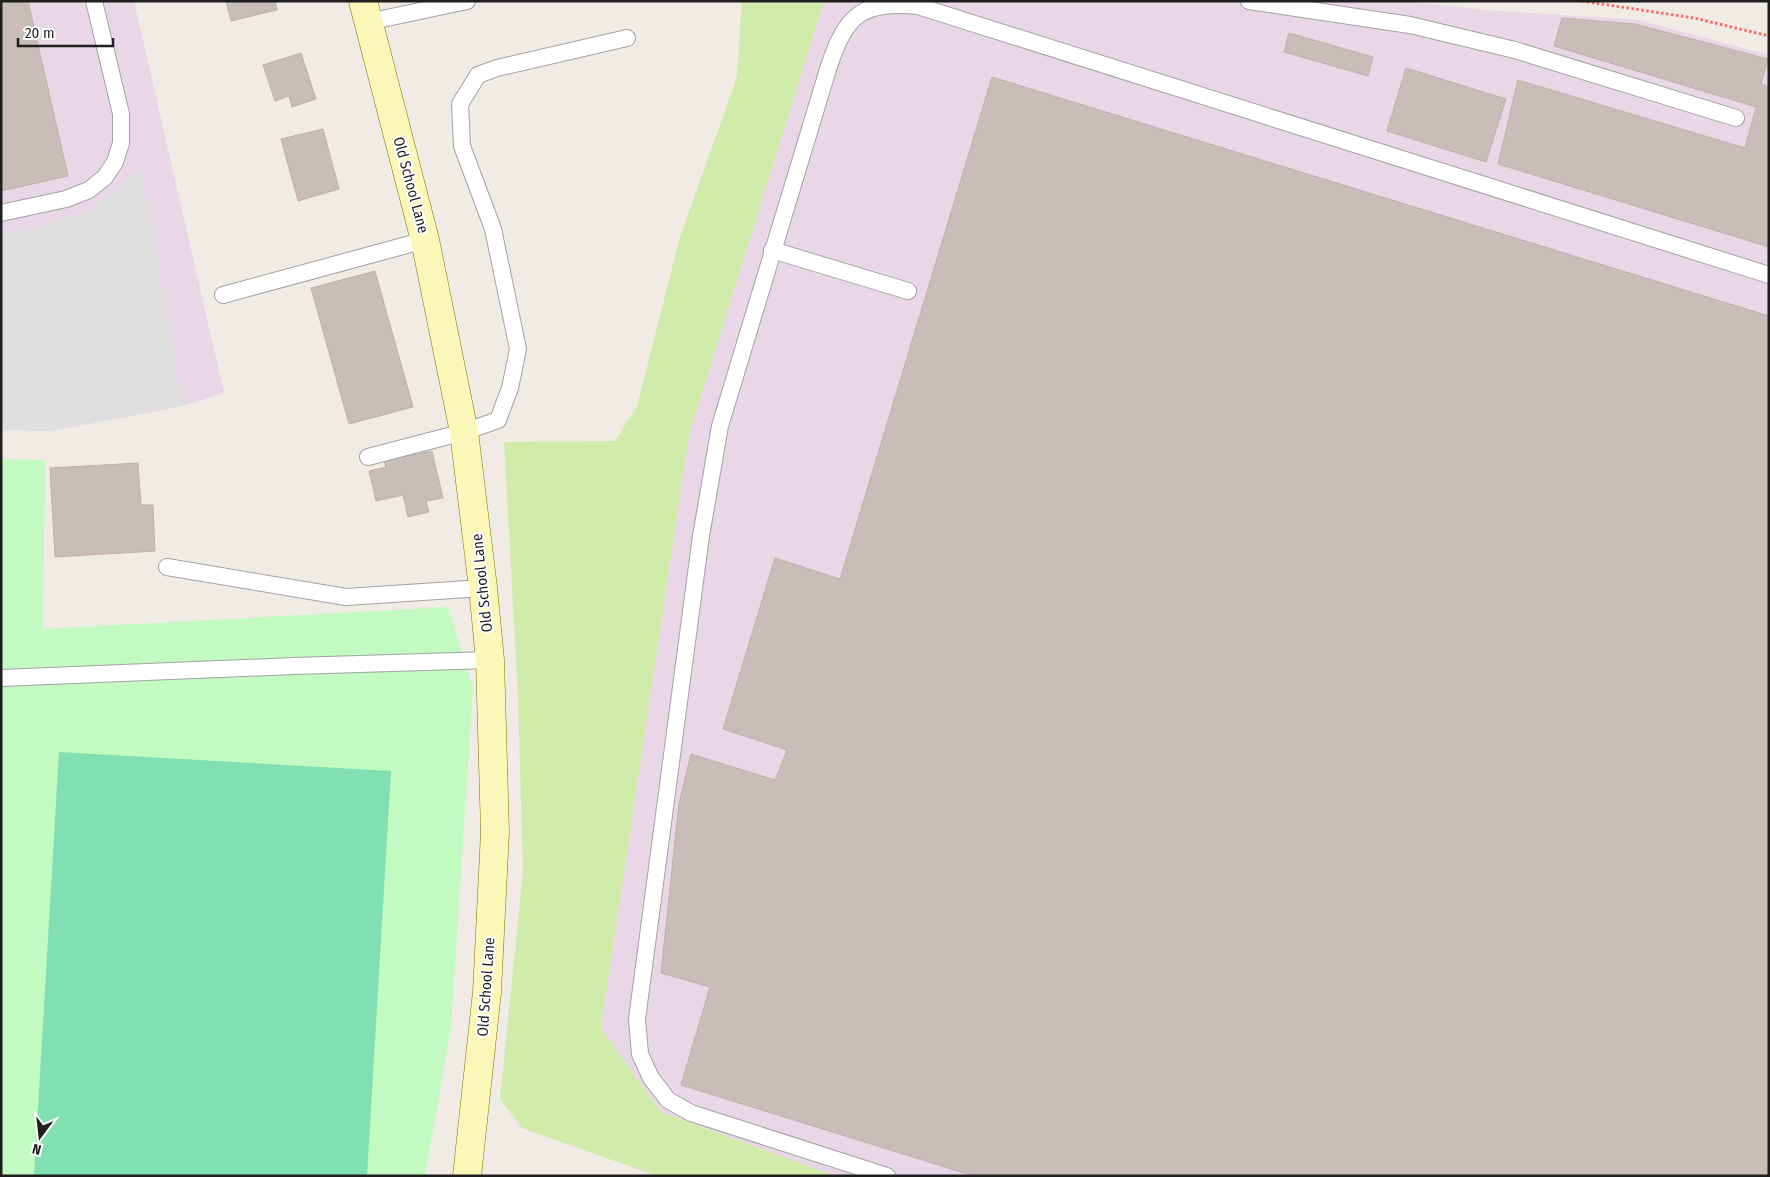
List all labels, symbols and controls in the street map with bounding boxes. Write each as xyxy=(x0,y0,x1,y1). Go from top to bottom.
scale bar xyxy=(18,15,112,47)
text: 20 m xyxy=(25,24,55,42)
street label: Old School Lane xyxy=(389,135,433,235)
street label: Old School Lane xyxy=(468,533,496,633)
street label: Old School Lane xyxy=(474,937,498,1037)
north arrow xyxy=(15,1112,65,1162)
text: N xyxy=(31,1140,43,1158)

